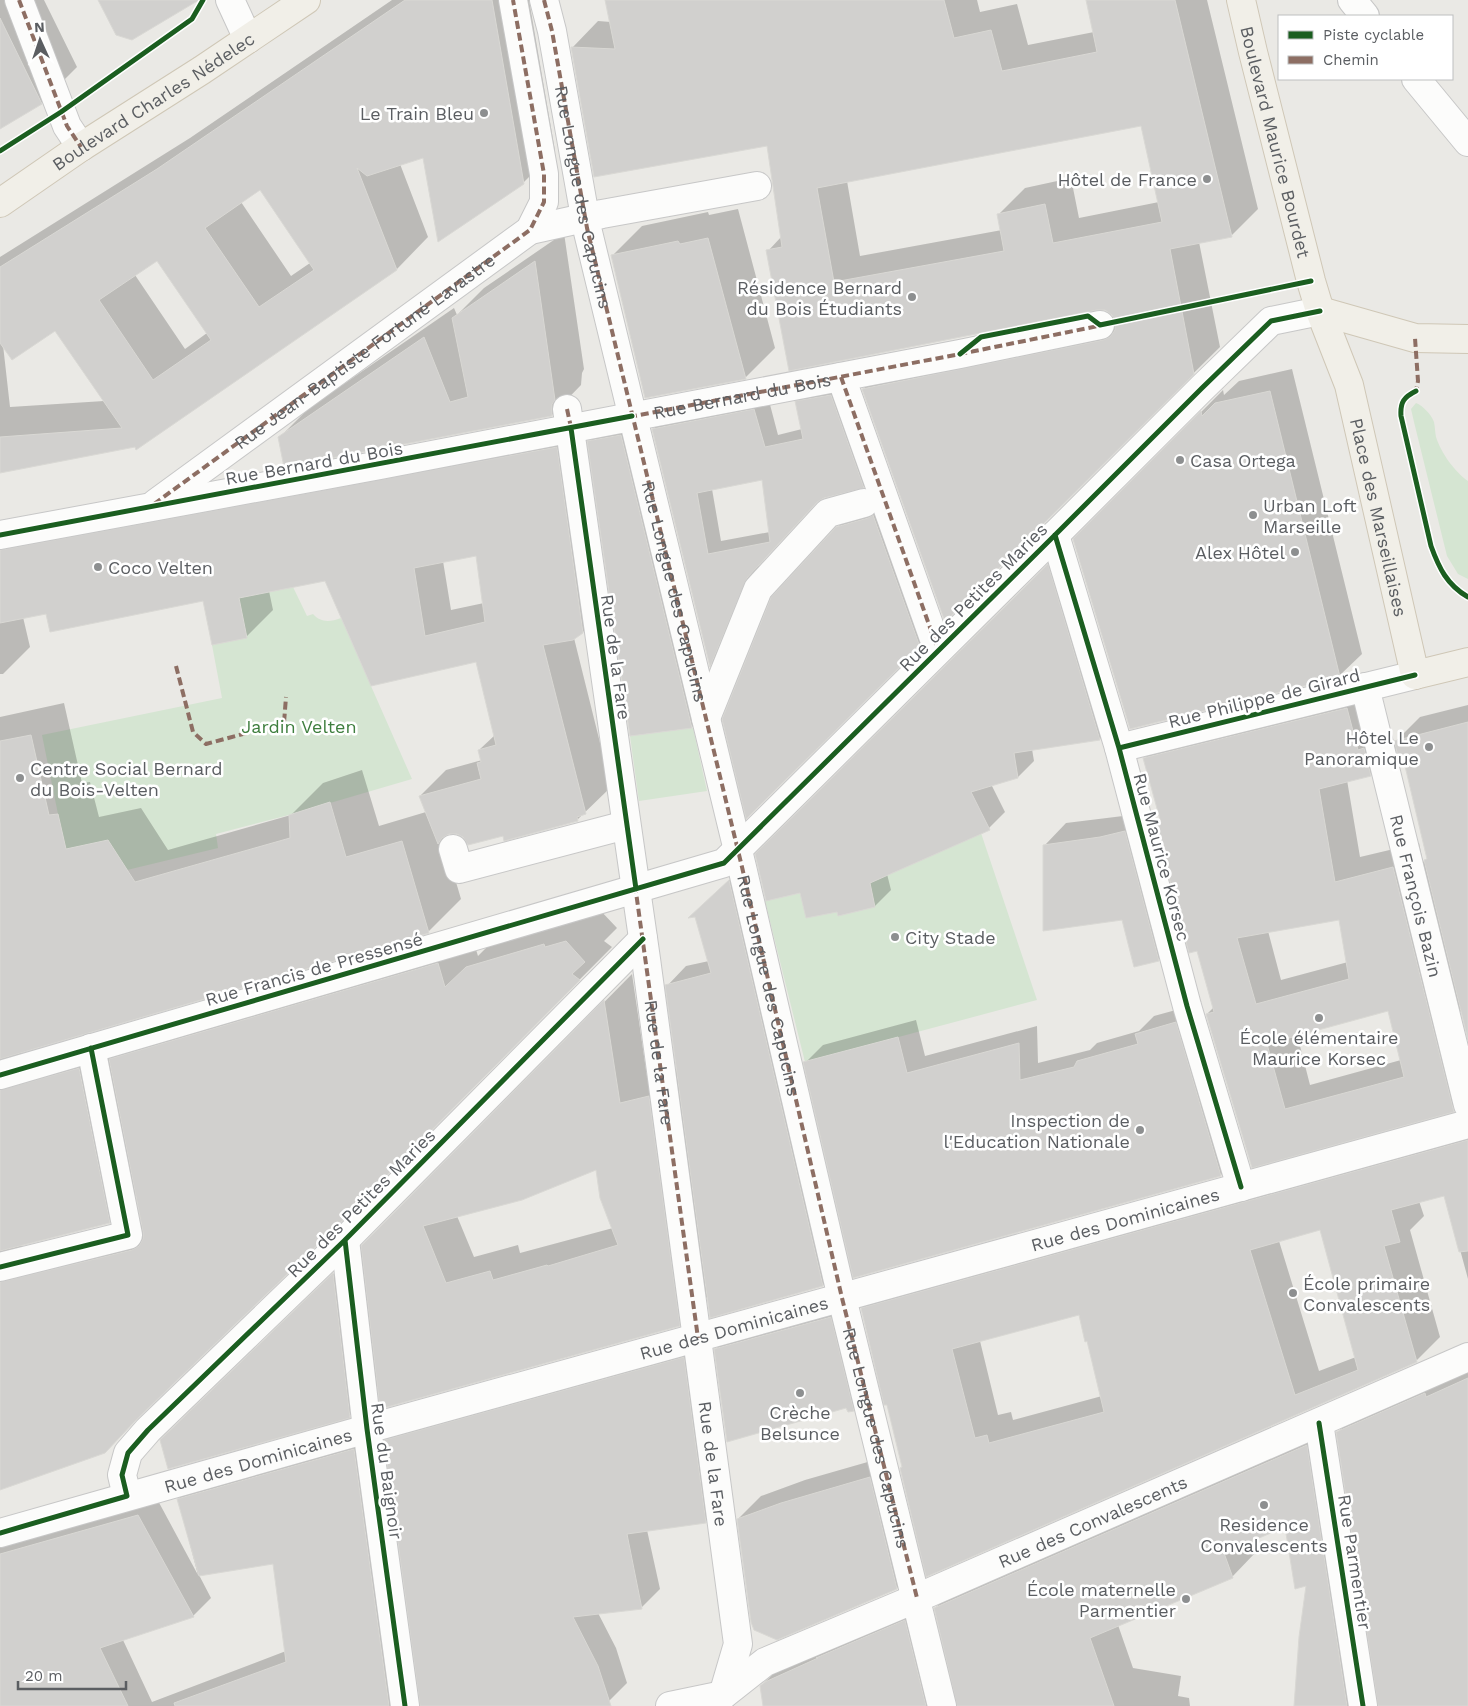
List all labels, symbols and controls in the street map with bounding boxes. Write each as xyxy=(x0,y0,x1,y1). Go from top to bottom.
north arrow xyxy=(15,15,65,65)
legend xyxy=(1278,15,1453,80)
text: N xyxy=(34,19,45,35)
street label: Boulevard Maurice Bourdet xyxy=(1237,24,1315,260)
text: Piste cyclable xyxy=(1323,26,1424,44)
street label: Boulevard Charles Nédelec xyxy=(48,27,258,174)
text: Chemin xyxy=(1323,51,1379,69)
street label: Rue Longue des Capucins xyxy=(551,84,617,311)
place label: Le Train Bleu xyxy=(360,103,474,124)
marker: Le Train Bleu xyxy=(478,107,490,119)
place label: Hôtel de France xyxy=(1057,169,1197,190)
marker: Hôtel de France xyxy=(1201,173,1213,185)
street label: Rue Jean-Baptiste Fortuné Lavastre xyxy=(230,249,499,453)
place label: Résidence Bernard du Bois Étudiants xyxy=(737,277,902,319)
marker: Résidence Bernard du Bois Étudiants xyxy=(906,291,918,303)
street label: Rue Bernard du Bois xyxy=(651,368,832,423)
street label: Place des Marseillaises xyxy=(1346,416,1412,619)
street label: Rue Bernard du Bois xyxy=(224,437,404,489)
place label: Casa Ortega xyxy=(1190,450,1296,471)
marker: Casa Ortega xyxy=(1174,454,1186,466)
street label: Rue Longue des Capucins xyxy=(638,479,712,704)
place label: Urban Loft Marseille xyxy=(1263,495,1357,537)
marker: Urban Loft Marseille xyxy=(1247,509,1259,521)
street label: Rue des Petites Maries xyxy=(895,519,1051,675)
place label: Alex Hôtel xyxy=(1195,542,1285,563)
marker: Alex Hôtel xyxy=(1289,546,1301,558)
place label: Coco Velten xyxy=(108,557,213,578)
marker: Coco Velten xyxy=(92,561,104,573)
street label: Rue de la Fare xyxy=(597,593,635,721)
street label: Rue Philippe de Girard xyxy=(1166,664,1362,732)
park label: Jardin Velten xyxy=(241,716,357,737)
place label: Hôtel Le Panoramique xyxy=(1304,727,1419,769)
marker: Hôtel Le Panoramique xyxy=(1423,741,1435,753)
place label: Centre Social Bernard du Bois-Velten xyxy=(30,758,222,800)
street label: Rue Maurice Korsec xyxy=(1129,771,1195,943)
marker: Centre Social Bernard du Bois-Velten xyxy=(14,772,26,784)
street label: Rue François Bazin xyxy=(1386,812,1447,979)
street label: Rue Longue des Capucins xyxy=(734,872,805,1098)
place label: City Stade xyxy=(905,927,996,948)
street label: Rue Francis de Pressensé xyxy=(203,928,425,1010)
marker: City Stade xyxy=(889,931,901,943)
street label: Rue de la Fare xyxy=(641,998,679,1126)
marker: École élémentaire Maurice Korsec xyxy=(1313,1012,1325,1024)
place label: École élémentaire Maurice Korsec xyxy=(1240,1027,1398,1069)
place label: Inspection de l'Education Nationale xyxy=(944,1110,1130,1152)
marker: Inspection de l'Education Nationale xyxy=(1134,1124,1146,1136)
street label: Rue des Petites Maries xyxy=(283,1125,439,1281)
street label: Rue des Dominicaines xyxy=(1028,1183,1222,1255)
place label: École primaire Convalescents xyxy=(1303,1273,1430,1315)
marker: École primaire Convalescents xyxy=(1287,1287,1299,1299)
street label: Rue des Dominicaines xyxy=(637,1291,830,1364)
street label: Rue Longue des Capucins xyxy=(839,1325,915,1550)
marker: Crèche Belsunce xyxy=(794,1387,806,1399)
street label: Rue de la Fare xyxy=(695,1400,733,1528)
street label: Rue du Baignoir xyxy=(367,1401,407,1541)
place label: Crèche Belsunce xyxy=(760,1402,840,1444)
street label: Rue des Dominicaines xyxy=(161,1423,354,1497)
street label: Rue des Convalescents xyxy=(995,1471,1190,1572)
street label: Rue Parmentier xyxy=(1334,1493,1376,1631)
marker: Residence Convalescents xyxy=(1258,1499,1270,1511)
place label: Residence Convalescents xyxy=(1200,1514,1328,1556)
place label: École maternelle Parmentier xyxy=(1027,1579,1176,1621)
marker: École maternelle Parmentier xyxy=(1180,1593,1192,1605)
scale bar xyxy=(18,1658,125,1690)
text: 20 m xyxy=(25,1667,63,1685)

